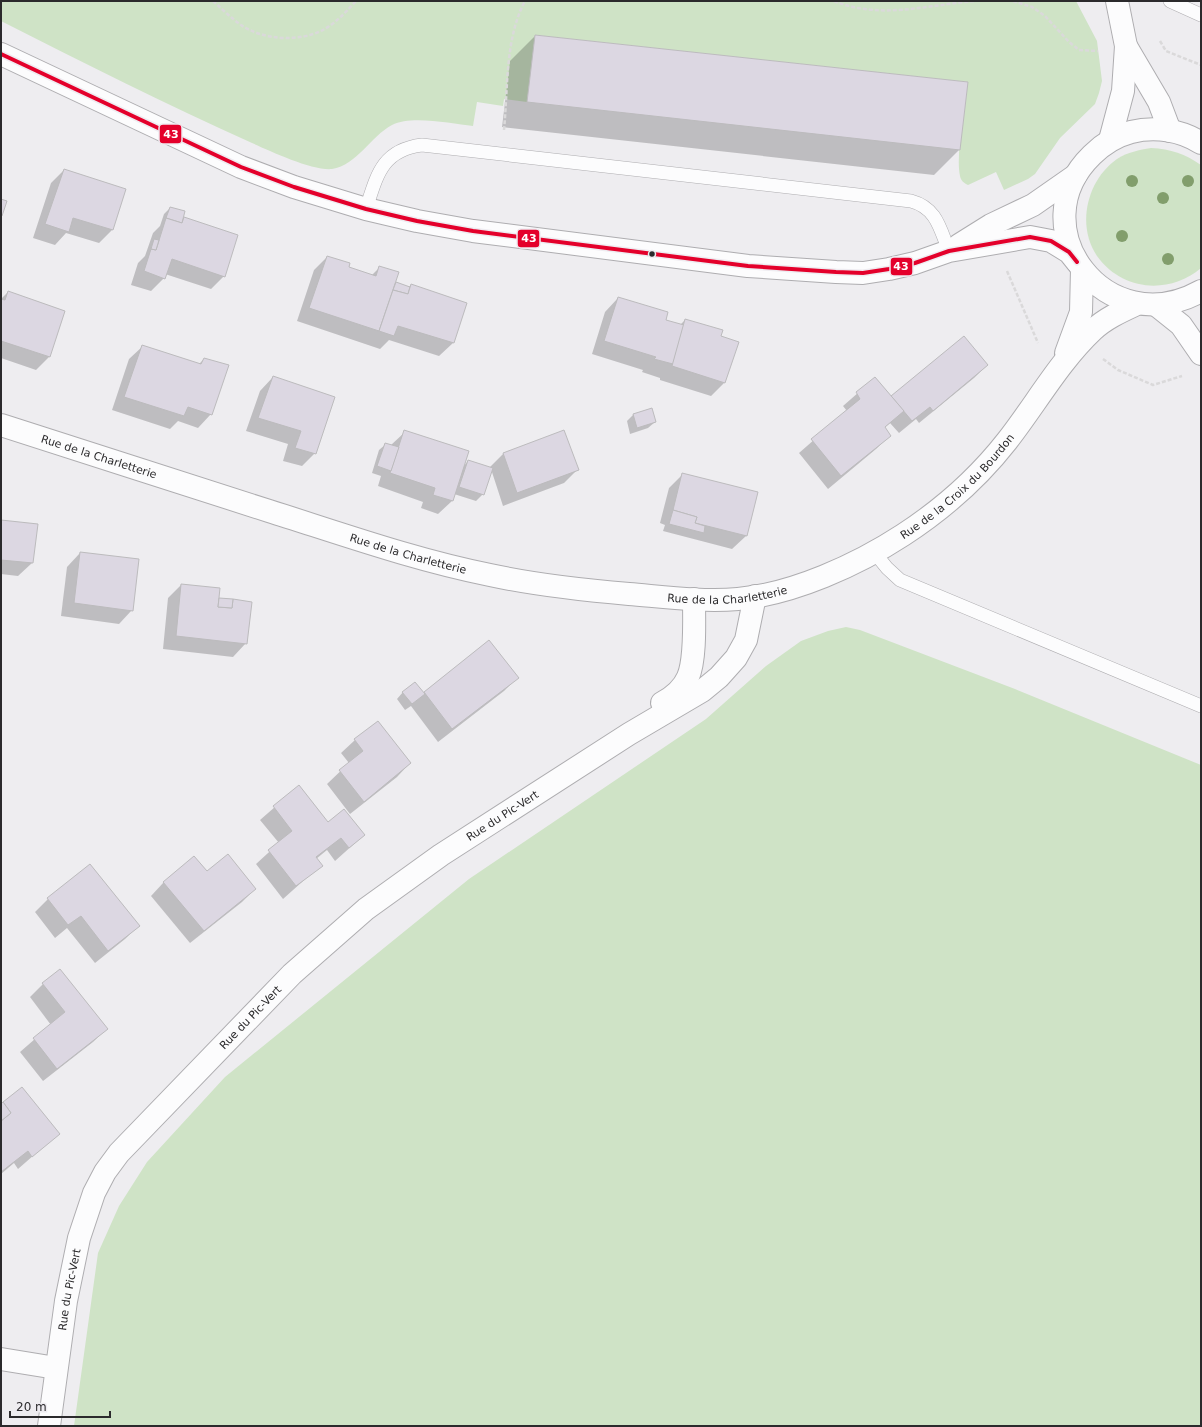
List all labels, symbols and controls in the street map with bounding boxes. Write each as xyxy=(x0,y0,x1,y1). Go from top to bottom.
line badge: 43 xyxy=(159,124,182,144)
text: 43 xyxy=(163,128,179,141)
line badge: 43 xyxy=(517,229,540,248)
text: 43 xyxy=(521,232,537,245)
unlabelled marker xyxy=(647,249,657,259)
line badge: 43 xyxy=(890,257,913,276)
text: 43 xyxy=(893,260,909,273)
street label: Rue de la Croix du Bourdon xyxy=(898,431,1017,542)
street label: Rue de la Charletterie xyxy=(40,432,159,481)
street label: Rue de la Charletterie xyxy=(348,531,468,576)
street label: Rue de la Charletterie xyxy=(667,583,789,606)
street label: Rue du Pic-Vert xyxy=(464,787,541,843)
street label: Rue du Pic-Vert xyxy=(217,982,284,1052)
street label: Rue du Pic-Vert xyxy=(56,1247,83,1331)
scale bar xyxy=(10,1393,110,1419)
text: 20 m xyxy=(16,1400,47,1414)

